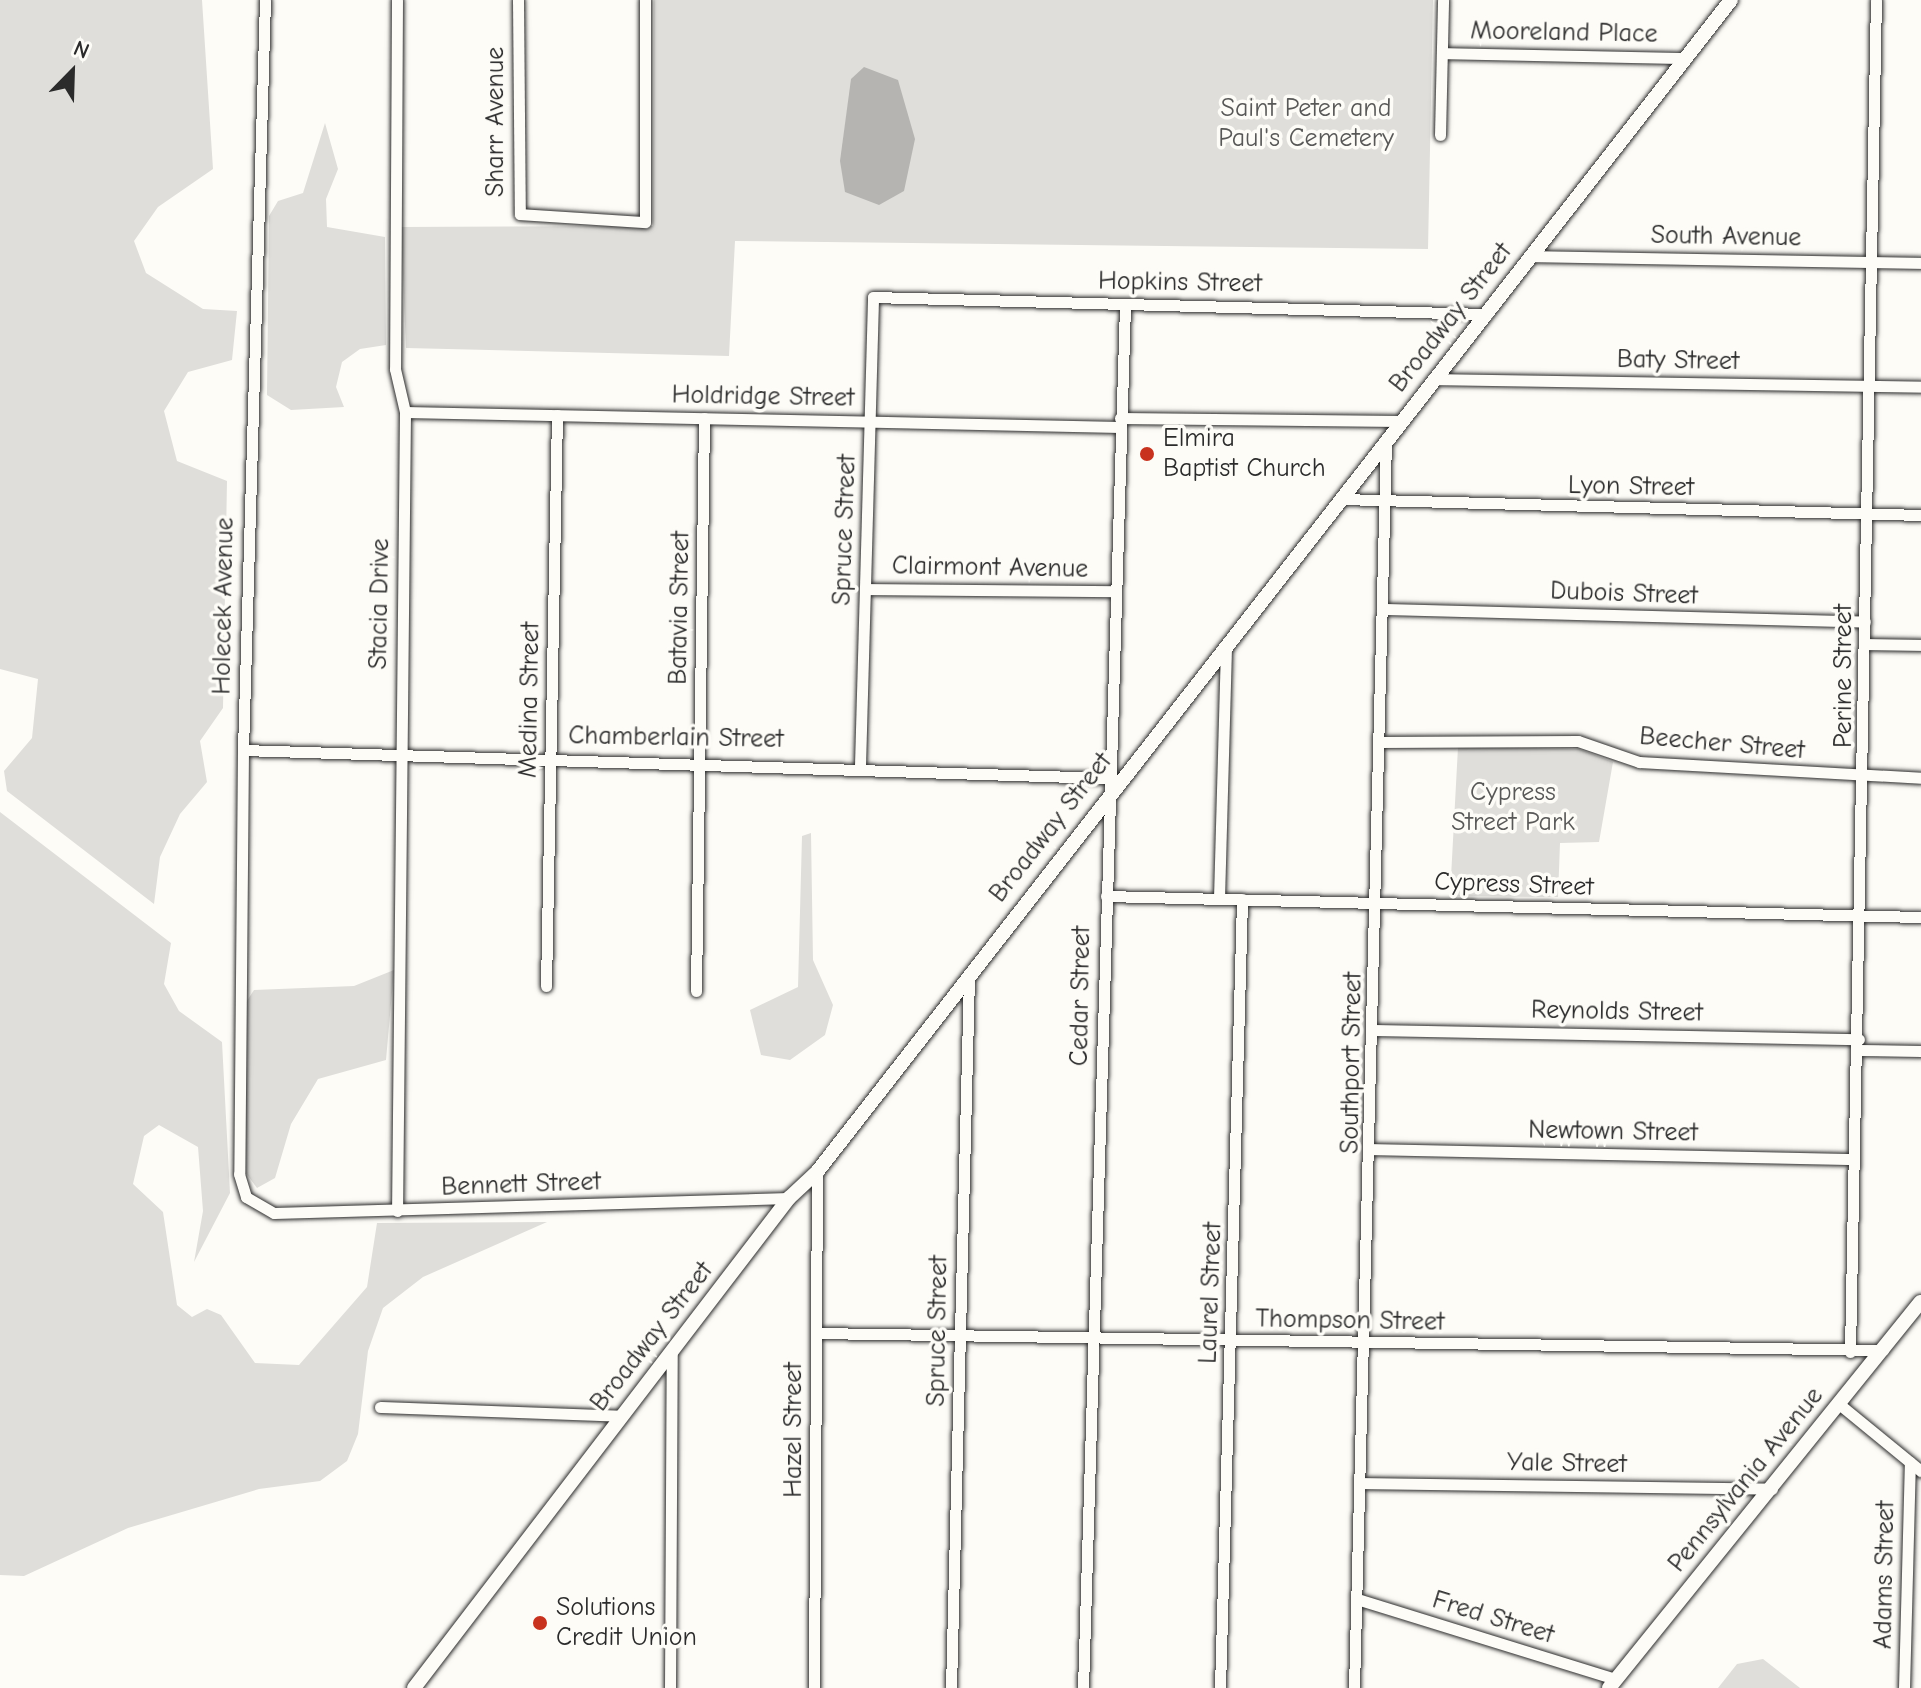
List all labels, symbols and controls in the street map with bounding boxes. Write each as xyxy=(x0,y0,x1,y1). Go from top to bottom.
street label: Mooreland Place xyxy=(1470,16,1658,50)
north arrow xyxy=(32,32,112,112)
text: N xyxy=(70,35,93,65)
street label: Sharr Avenue xyxy=(480,47,512,197)
park label: Saint Peter and Paul's Cemetery xyxy=(1218,93,1394,154)
street label: South Avenue xyxy=(1650,220,1802,254)
street label: Broadway Street xyxy=(1383,237,1519,399)
street label: Hopkins Street xyxy=(1098,266,1262,300)
street label: Baty Street xyxy=(1617,344,1739,378)
street label: Holdridge Street xyxy=(671,380,855,414)
place label: Elmira Baptist Church xyxy=(1163,423,1326,484)
marker: Elmira Baptist Church xyxy=(1138,445,1156,463)
street label: Spruce Street xyxy=(827,454,863,606)
street label: Lyon Street xyxy=(1568,470,1694,504)
street label: Holecek Avenue xyxy=(207,517,241,695)
street label: Batavia Street xyxy=(663,531,697,685)
street label: Stacia Drive xyxy=(363,538,397,670)
street label: Clairmont Avenue xyxy=(892,551,1088,585)
street label: Dubois Street xyxy=(1550,576,1698,612)
street label: Perine Street xyxy=(1828,604,1860,748)
street label: Medina Street xyxy=(513,622,547,778)
street label: Chamberlain Street xyxy=(568,721,784,755)
street label: Beecher Street xyxy=(1638,721,1806,767)
street label: Broadway Street xyxy=(983,747,1119,909)
park label: Cypress Street Park xyxy=(1451,777,1575,838)
street label: Cypress Street xyxy=(1434,867,1594,903)
street label: Cedar Street xyxy=(1064,926,1098,1066)
street label: Southport Street xyxy=(1335,972,1369,1154)
street label: Reynolds Street xyxy=(1531,995,1703,1029)
street label: Newtown Street xyxy=(1528,1115,1698,1149)
street label: Bennett Street xyxy=(441,1167,601,1203)
street label: Laurel Street xyxy=(1193,1222,1229,1364)
street label: Spruce Street xyxy=(921,1255,955,1407)
street label: Broadway Street xyxy=(584,1256,720,1418)
street label: Thompson Street xyxy=(1255,1304,1445,1338)
street label: Hazel Street xyxy=(778,1362,810,1498)
street label: Pennsylvania Avenue xyxy=(1662,1381,1830,1579)
street label: Yale Street xyxy=(1507,1447,1627,1481)
street label: Adams Street xyxy=(1868,1501,1902,1649)
street label: Fred Street xyxy=(1428,1585,1558,1651)
place label: Solutions Credit Union xyxy=(556,1592,697,1654)
marker: Solutions Credit Union xyxy=(531,1614,549,1632)

